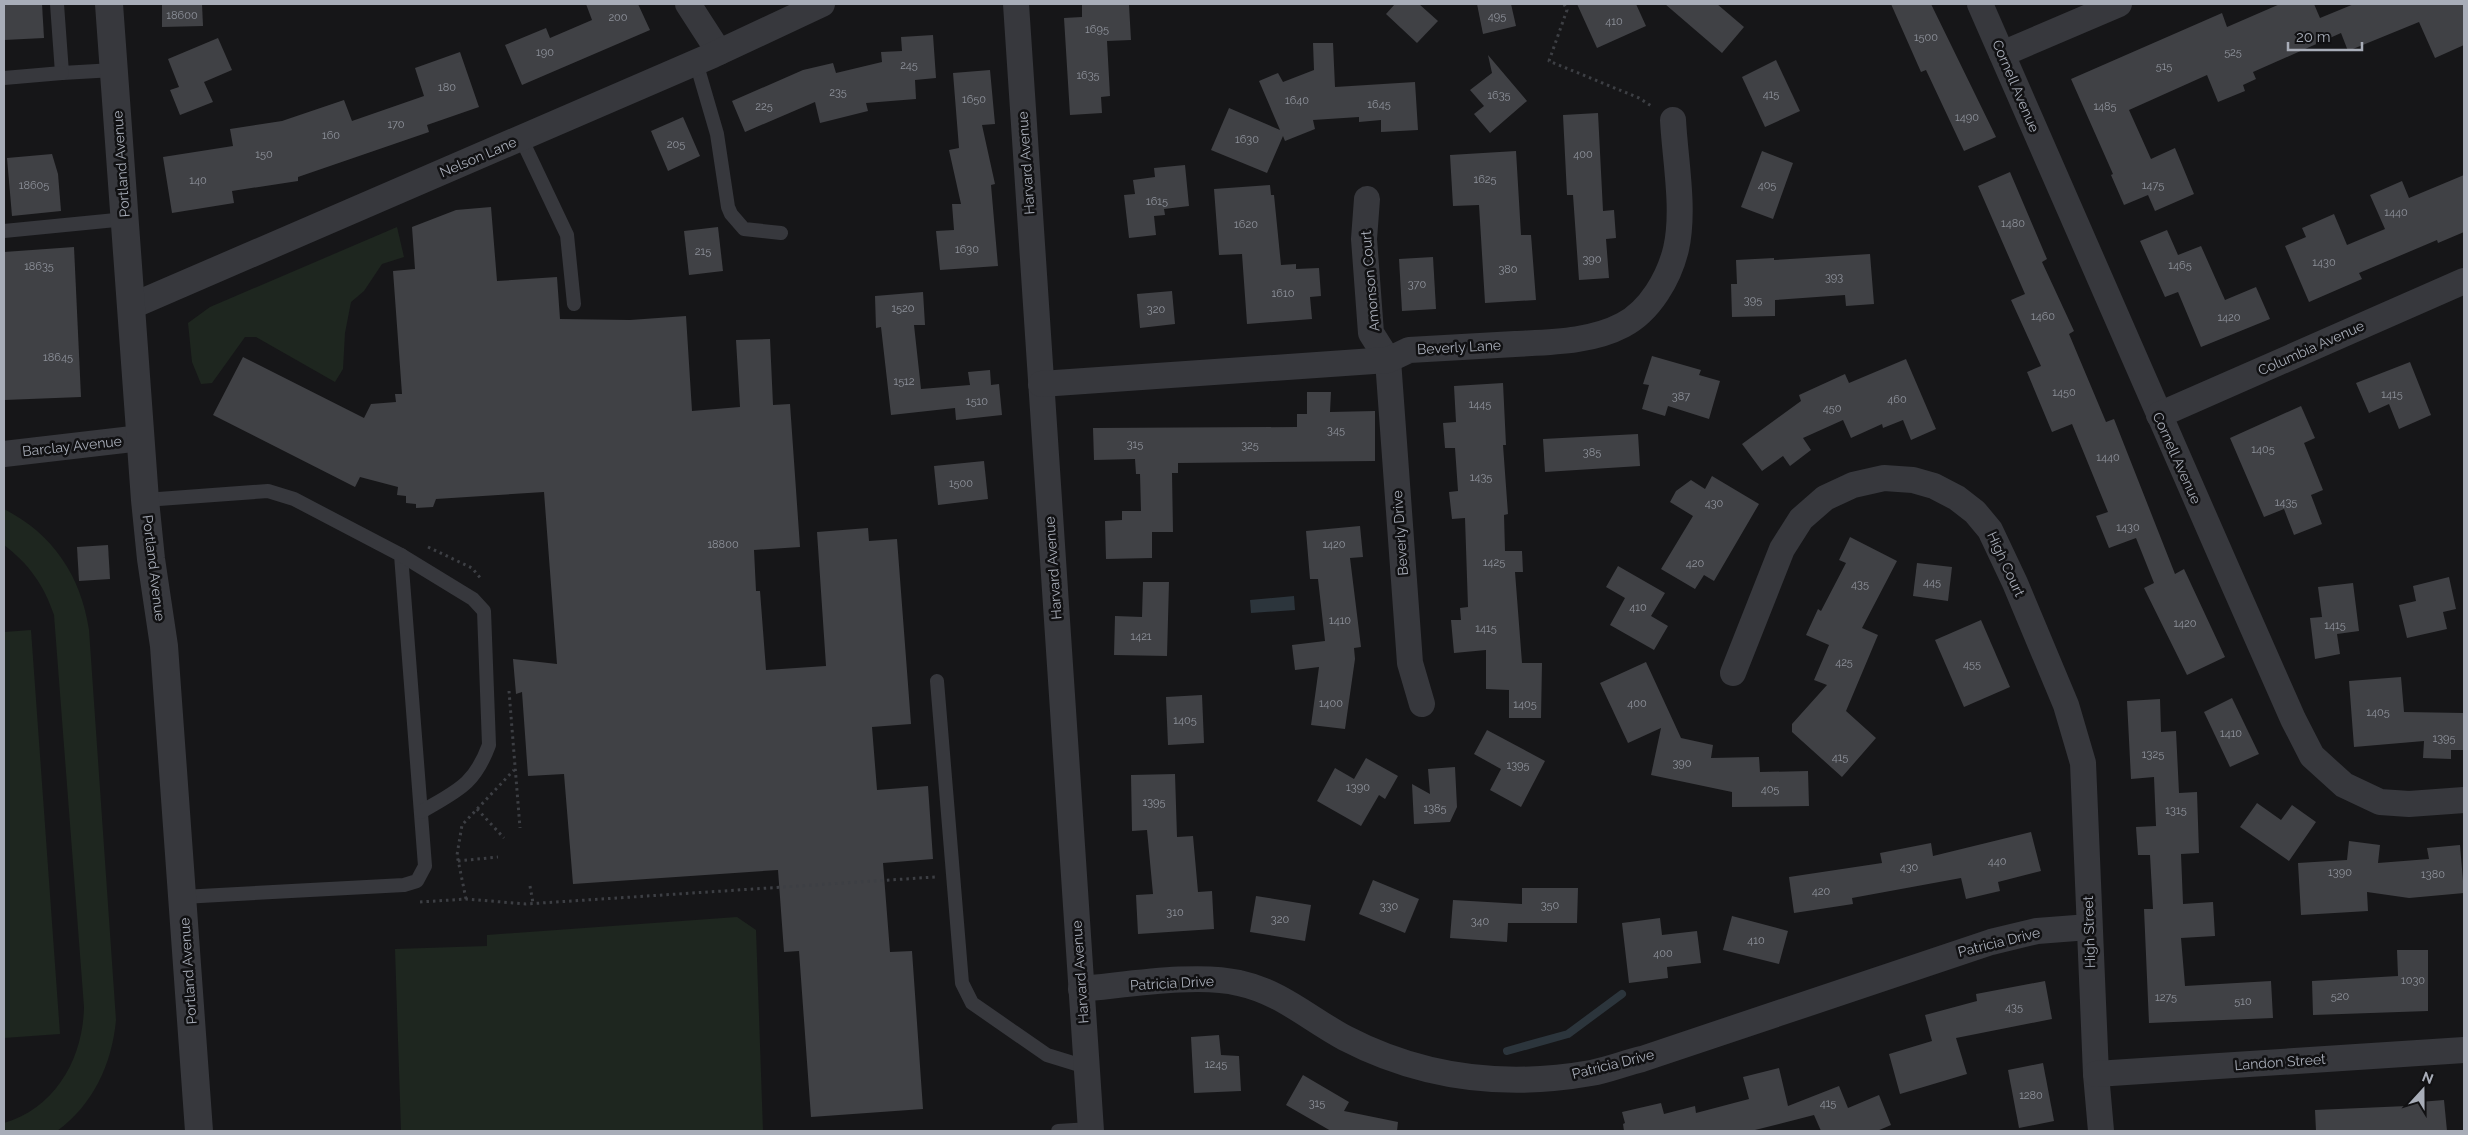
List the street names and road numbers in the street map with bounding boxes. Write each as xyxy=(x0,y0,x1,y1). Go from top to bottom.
street label: Cornell Avenue xyxy=(1989,37,2043,135)
street label: Portland Avenue xyxy=(109,110,133,218)
street label: Harvard Avenue xyxy=(1014,111,1038,215)
street label: Nelson Lane xyxy=(437,134,519,180)
street label: Amonson Court xyxy=(1358,229,1382,332)
street label: Columbia Avenue xyxy=(2255,317,2367,379)
street label: Beverly Lane xyxy=(1417,337,1501,357)
street label: Cornell Avenue xyxy=(2150,410,2204,506)
street label: Barclay Avenue xyxy=(21,433,123,459)
street label: Beverly Drive xyxy=(1389,490,1411,576)
street label: Portland Avenue xyxy=(140,514,168,622)
street label: Harvard Avenue xyxy=(1041,516,1065,620)
street label: High Court xyxy=(1984,529,2028,599)
street label: High Street xyxy=(2080,895,2098,969)
street label: Portland Avenue xyxy=(176,917,200,1025)
street label: Harvard Avenue xyxy=(1068,920,1092,1024)
street label: Patricia Drive xyxy=(1956,924,2042,960)
street label: Patricia Drive xyxy=(1130,973,1214,993)
street label: Patricia Drive xyxy=(1570,1046,1656,1082)
street label: Landon Street xyxy=(2234,1051,2327,1073)

